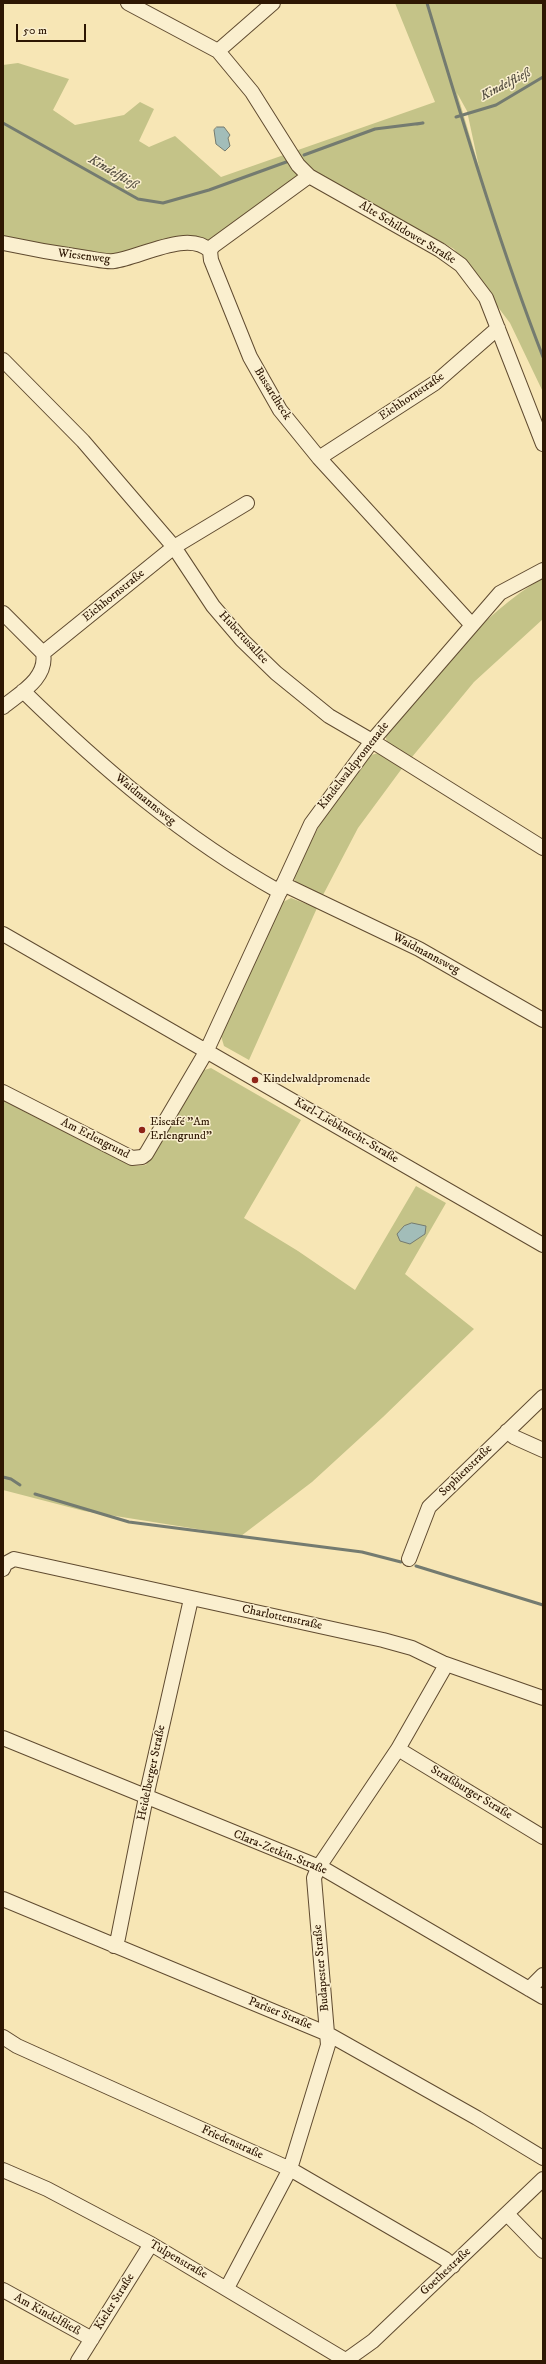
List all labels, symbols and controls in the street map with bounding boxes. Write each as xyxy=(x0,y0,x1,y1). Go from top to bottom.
scale bar xyxy=(18,16,88,42)
text: 50 m xyxy=(23,23,47,38)
water label: Kindelfließ xyxy=(478,65,534,105)
water label: Kindelfließ xyxy=(85,153,141,193)
street label: Alte Schildower Straße xyxy=(356,198,458,268)
street label: Wiesenweg xyxy=(57,247,111,267)
street label: Bussardheck xyxy=(250,365,294,423)
street label: Eichhornstraße xyxy=(377,370,447,424)
street label: Eichhornstraße xyxy=(80,567,148,625)
street label: Hubertusallee xyxy=(215,609,271,667)
street label: Kindelwaldpromenade xyxy=(315,719,393,813)
street label: Waidmannsweg xyxy=(112,771,178,829)
street label: Waidmannsweg xyxy=(390,930,462,978)
place label: Kindelwaldpromenade xyxy=(263,1073,370,1087)
marker: Kindelwaldpromenade xyxy=(250,1075,260,1085)
street label: Karl-Liebknecht-Straße xyxy=(291,1095,401,1167)
street label: Am Erlengrund xyxy=(58,1116,132,1162)
place label: Eiscafé "Am Erlengrund" xyxy=(150,1116,212,1144)
marker: Eiscafé "Am Erlengrund" xyxy=(137,1125,147,1135)
street label: Sophienstraße xyxy=(436,1442,496,1500)
street label: Charlottenstraße xyxy=(241,1602,323,1634)
street label: Heidelberger Straße xyxy=(135,1724,169,1822)
street label: Straßburger Straße xyxy=(428,1763,514,1823)
street label: Clara-Zetkin-Straße xyxy=(231,1828,329,1878)
street label: Budapester Straße xyxy=(311,1924,333,2012)
street label: Pariser Straße xyxy=(246,1995,314,2033)
street label: Friedenstraße xyxy=(199,2123,265,2163)
street label: Tulpenstraße xyxy=(146,2238,210,2282)
street label: Goethestraße xyxy=(418,2245,474,2299)
street label: Kieler Straße xyxy=(92,2271,138,2333)
street label: Am Kindelfließ xyxy=(11,2291,83,2339)

